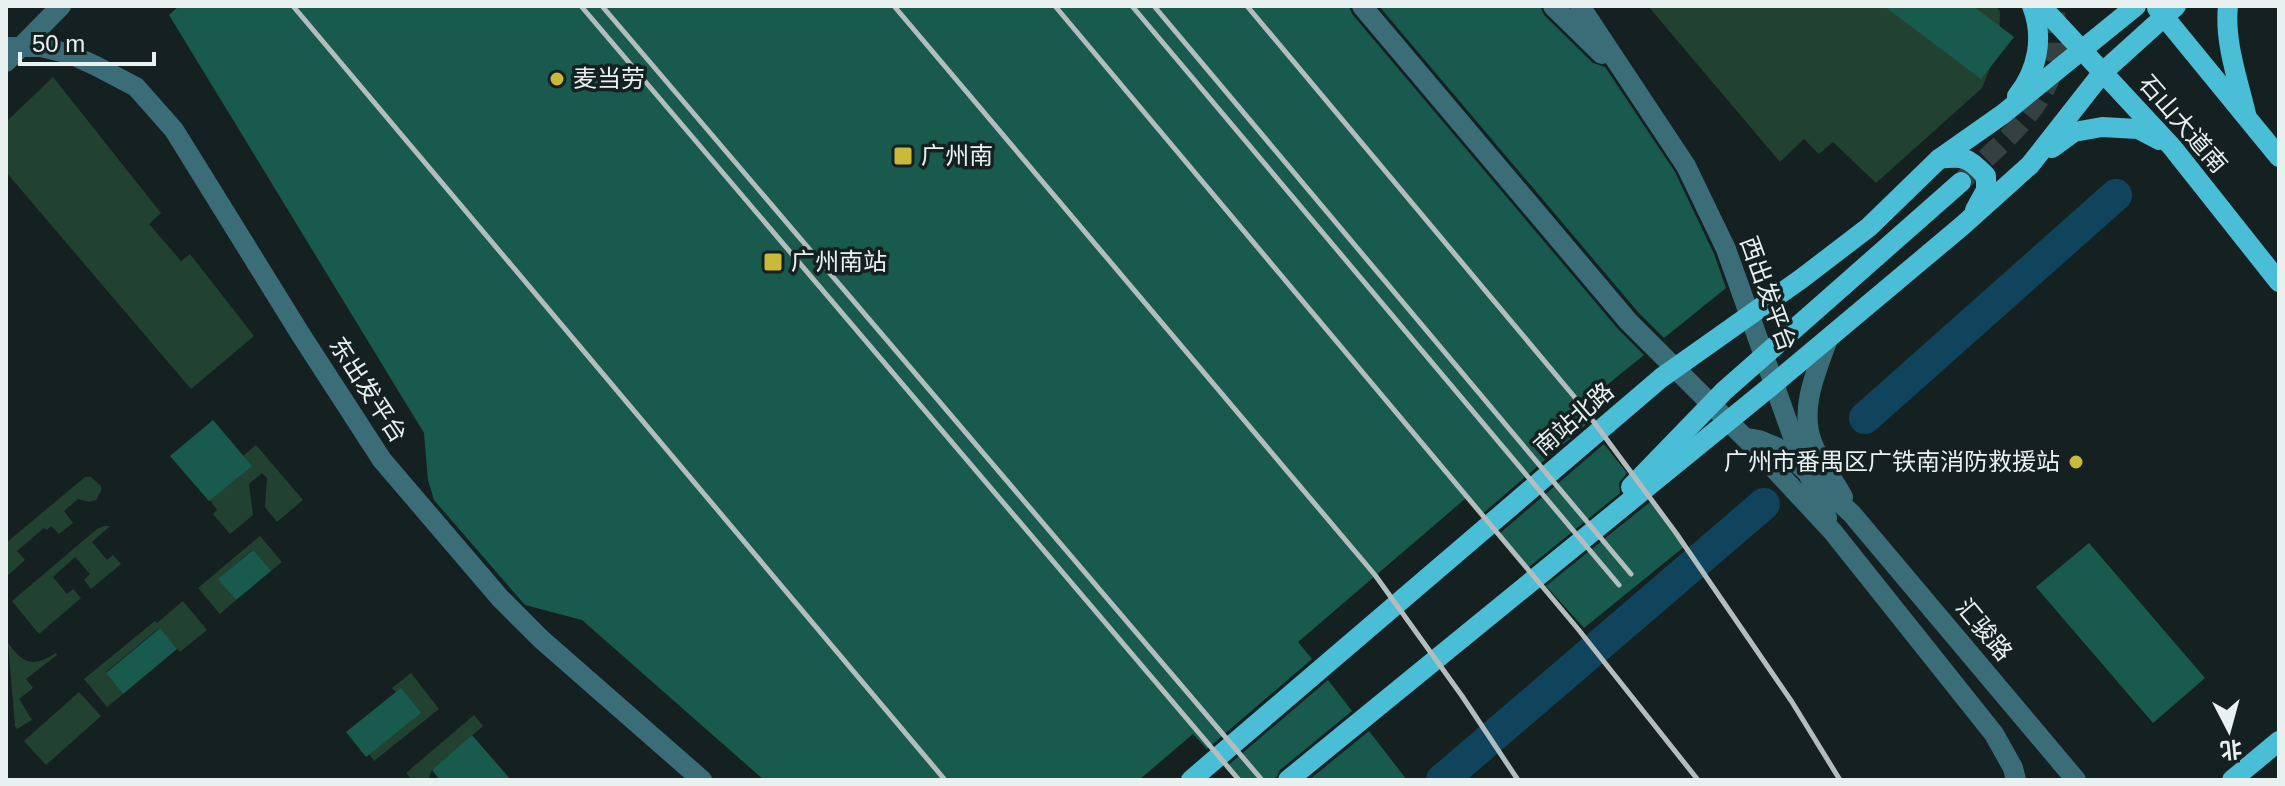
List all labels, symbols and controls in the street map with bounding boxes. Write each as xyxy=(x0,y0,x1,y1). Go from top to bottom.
scale bar xyxy=(20,16,154,66)
text: 50 m xyxy=(32,30,85,57)
place label: 麦当劳 xyxy=(573,65,645,92)
marker: 麦当劳 xyxy=(548,70,566,88)
street label: 石山大道南 xyxy=(2134,70,2233,178)
place label: 广州南 xyxy=(921,142,993,169)
marker: 广州南 xyxy=(892,145,914,167)
street label: 西出发平台 xyxy=(1735,233,1802,355)
place label: 广州南站 xyxy=(791,248,887,275)
marker: 广州南站 xyxy=(762,251,784,273)
street label: 东出发平台 xyxy=(324,332,412,447)
street label: 南站北路 xyxy=(1529,377,1619,460)
place label: 广州市番禺区广铁南消防救援站 xyxy=(1724,448,2060,475)
marker: 广州市番禺区广铁南消防救援站 xyxy=(2067,453,2085,471)
street label: 汇骏路 xyxy=(1951,593,2018,666)
north arrow xyxy=(2189,690,2269,770)
text: 北 xyxy=(2219,736,2243,763)

